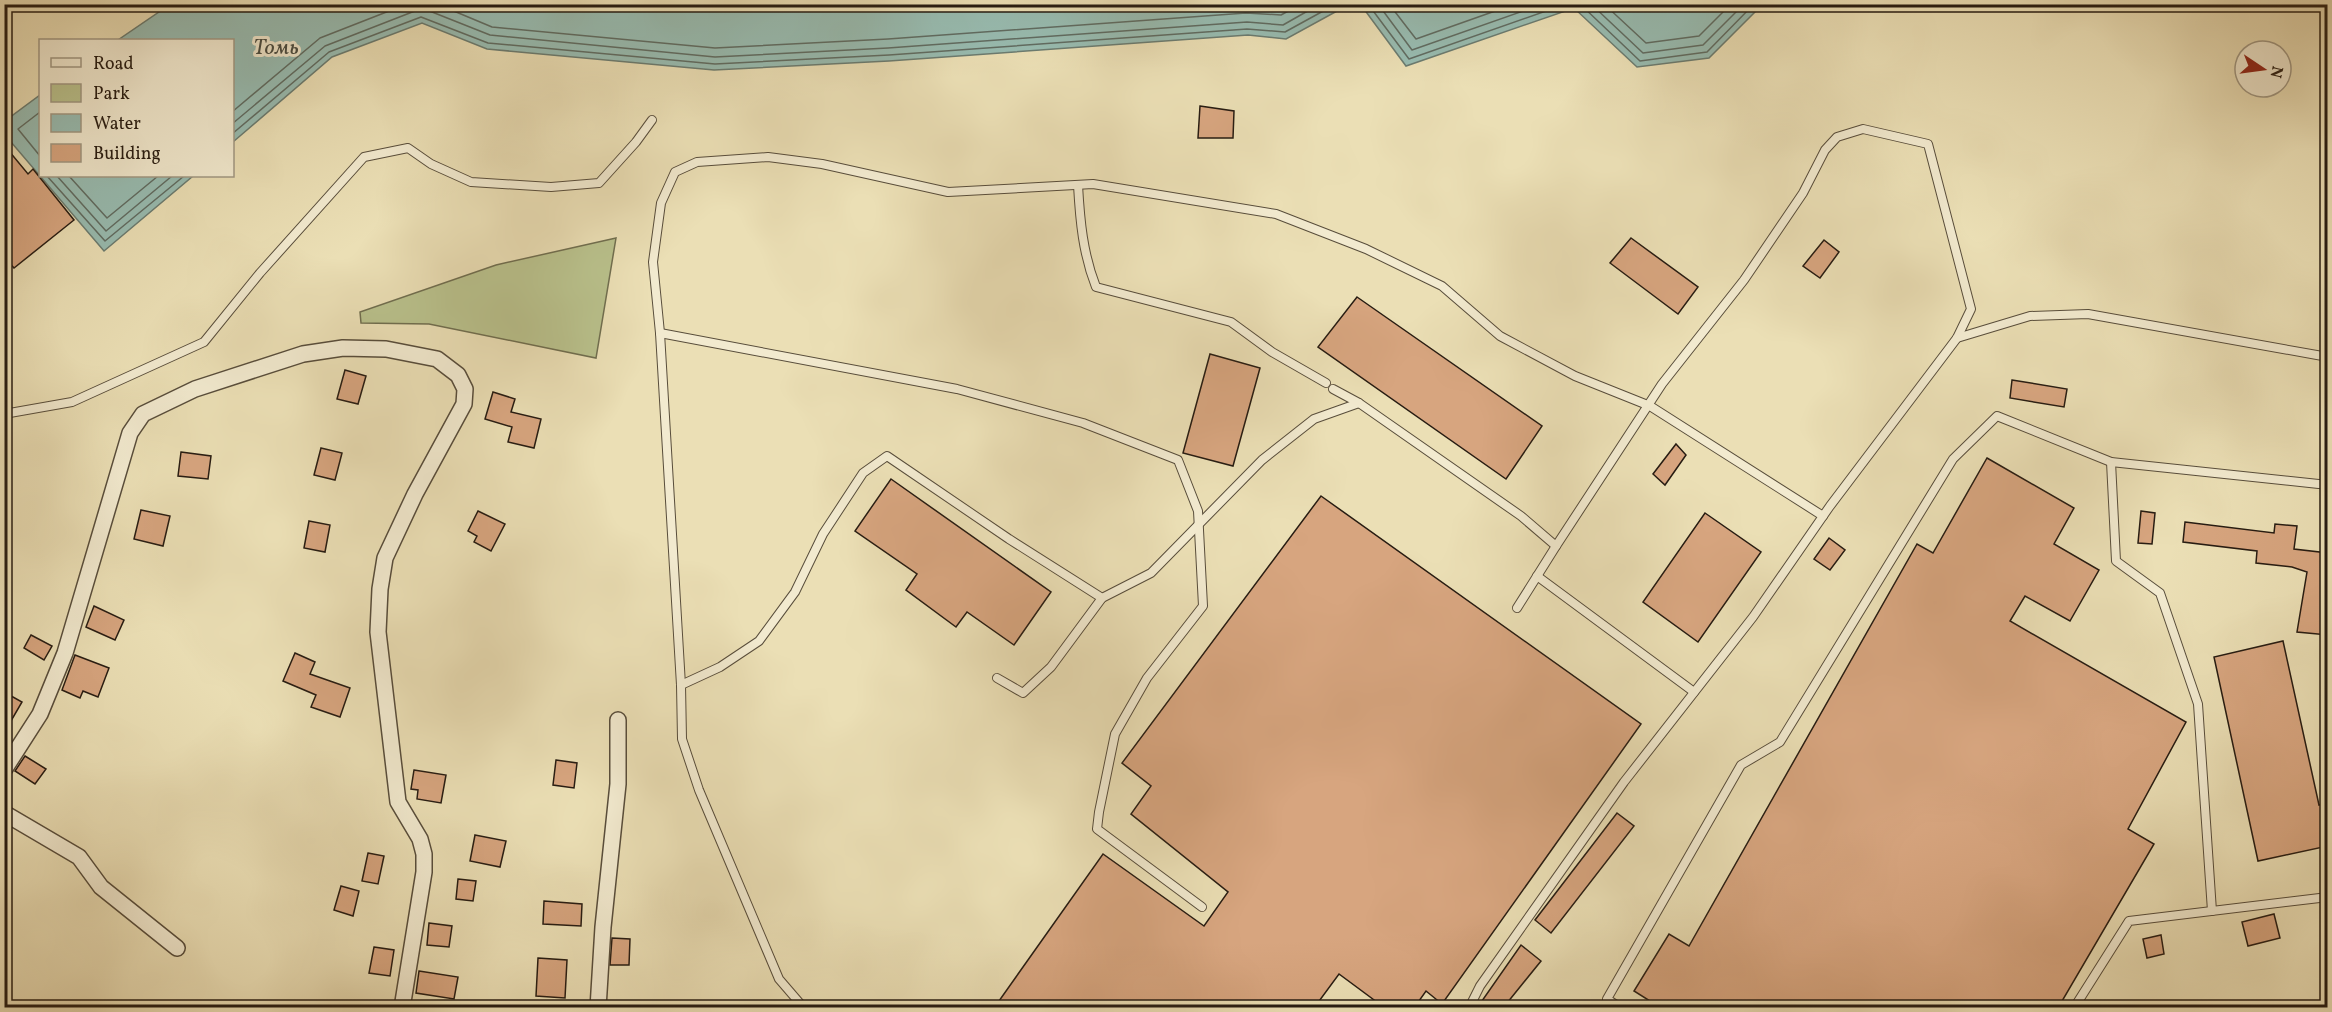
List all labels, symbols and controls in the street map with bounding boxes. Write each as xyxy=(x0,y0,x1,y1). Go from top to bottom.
water label: Томь xyxy=(254,33,298,64)
legend xyxy=(39,39,234,177)
north arrow xyxy=(2233,39,2293,99)
text: Road xyxy=(93,52,134,77)
text: N xyxy=(2264,64,2288,80)
text: Park xyxy=(93,82,130,107)
text: Water xyxy=(93,112,141,137)
text: Building xyxy=(93,142,161,167)

